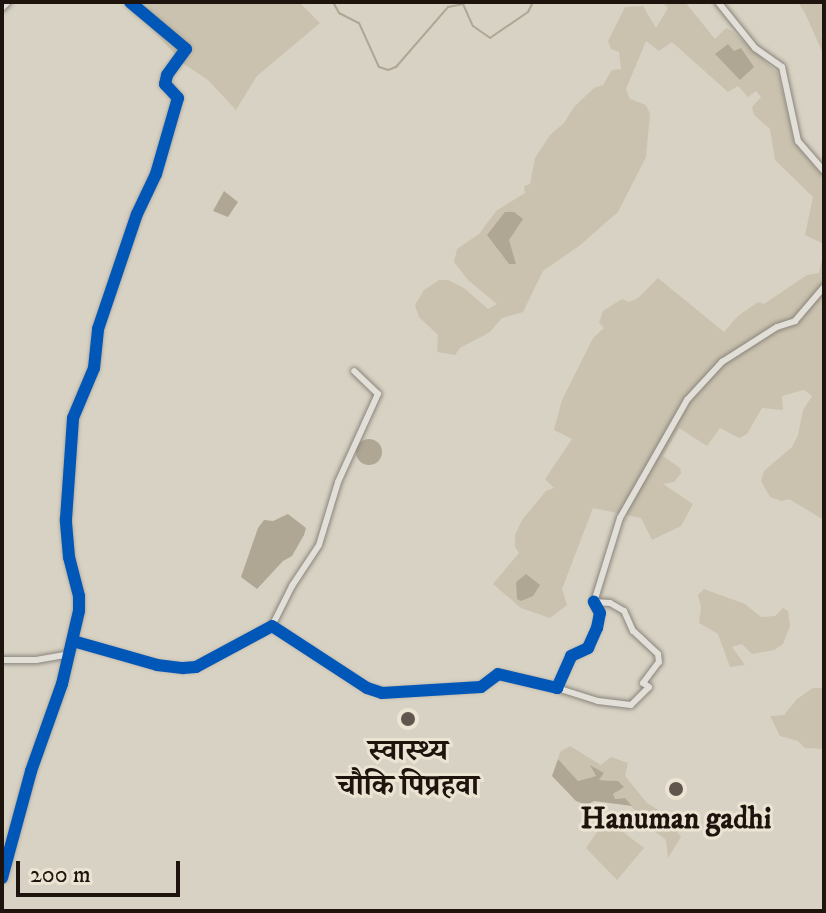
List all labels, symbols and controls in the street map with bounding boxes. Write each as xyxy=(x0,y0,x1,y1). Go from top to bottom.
marker: स्वास्थ्य चाैकि पिप्रहवा xyxy=(397,708,419,730)
place label: स्वास्थ्य चाैकि पिप्रहवा xyxy=(337,734,479,804)
marker: Hanuman gadhi xyxy=(667,780,685,798)
place label: Hanuman gadhi xyxy=(580,802,772,838)
scale bar xyxy=(20,845,184,895)
text: 200 m xyxy=(30,860,91,890)

